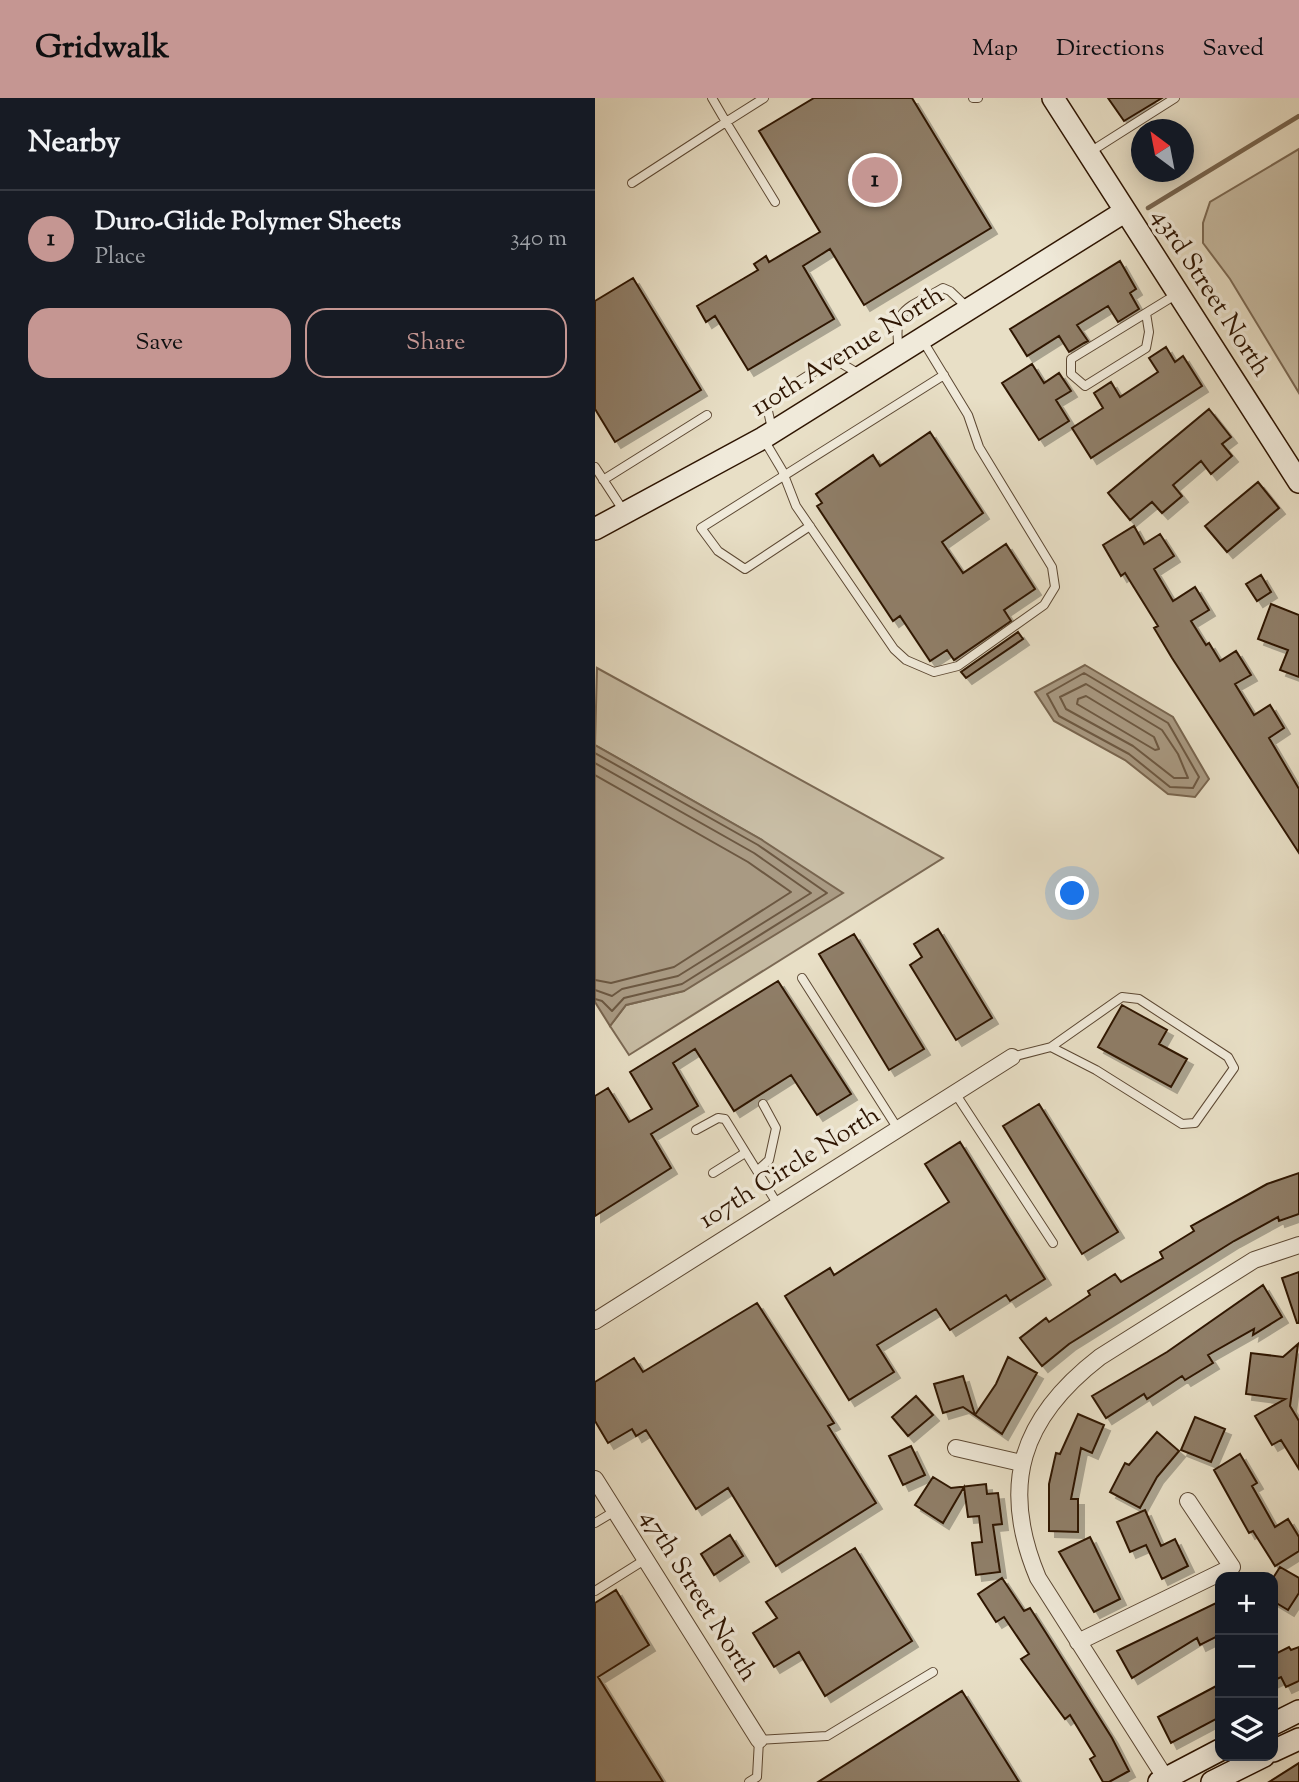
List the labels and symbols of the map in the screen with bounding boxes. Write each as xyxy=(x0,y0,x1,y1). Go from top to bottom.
north arrow xyxy=(1131,119,1194,182)
pin: 1 xyxy=(852,154,898,206)
street label: 43rd Street North xyxy=(1142,201,1278,385)
street label: 110th Avenue North xyxy=(744,278,952,426)
your location xyxy=(1055,876,1089,910)
street label: 107th Circle North xyxy=(692,1097,888,1239)
street label: 47th Street North xyxy=(630,1503,766,1689)

